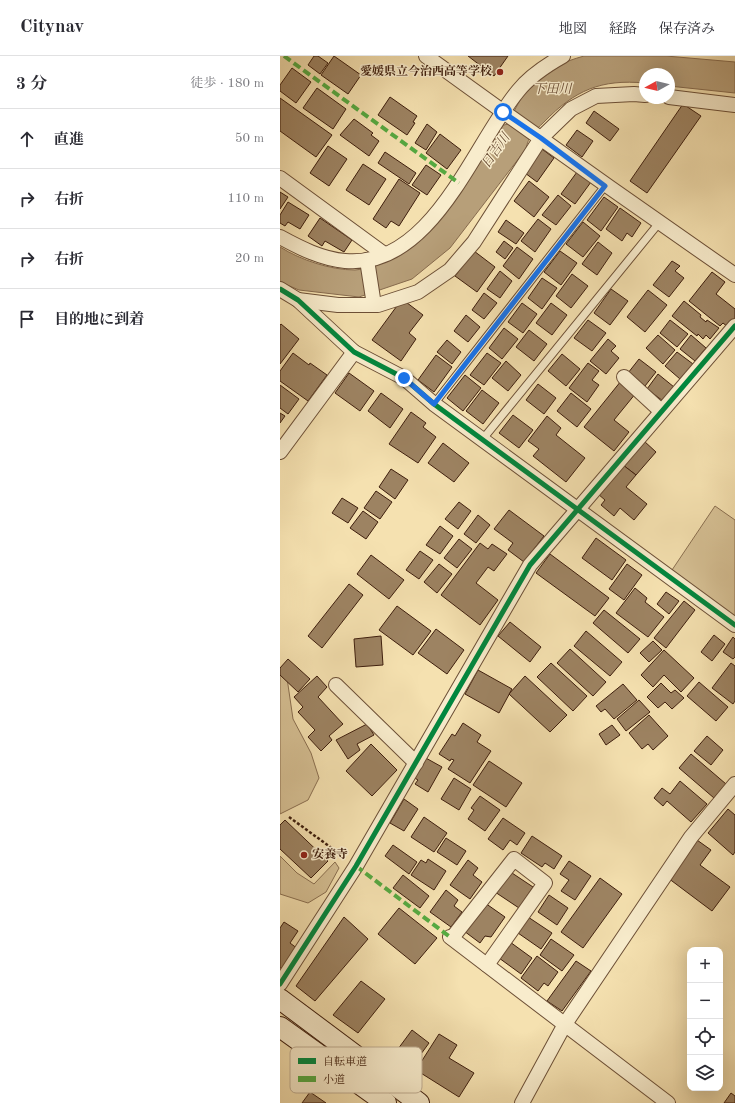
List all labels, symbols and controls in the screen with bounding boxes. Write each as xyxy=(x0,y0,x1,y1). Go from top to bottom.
text: Citynav xyxy=(20,18,84,37)
text: 地図 xyxy=(559,22,587,36)
text: 経路 xyxy=(609,22,637,36)
text: 保存済み xyxy=(659,22,715,36)
place label: 愛媛県立今治西高等学校 xyxy=(360,64,492,78)
marker: 愛媛県立今治西高等学校 xyxy=(495,67,505,77)
north arrow xyxy=(639,68,675,104)
text: 3 分 xyxy=(16,76,48,93)
text: 徒歩 · 180 m xyxy=(190,77,264,90)
water label: 下田川 xyxy=(532,82,573,96)
route start xyxy=(494,103,512,121)
icon: ahead xyxy=(16,128,38,150)
water label: 日吉川 xyxy=(479,129,514,171)
text: 50 m xyxy=(235,132,264,145)
text: 直進 xyxy=(54,133,84,148)
icon: right xyxy=(16,188,38,210)
text: 110 m xyxy=(227,192,264,205)
text: 右折 xyxy=(54,193,84,208)
icon: right xyxy=(16,248,38,270)
text: 20 m xyxy=(235,252,264,265)
text: 右折 xyxy=(54,253,84,268)
icon: arrive xyxy=(16,308,38,330)
text: 目的地に到着 xyxy=(54,313,144,328)
route end xyxy=(395,369,413,387)
place label: 安養寺 xyxy=(312,847,348,861)
marker: 安養寺 xyxy=(299,850,309,860)
map controls xyxy=(687,947,723,1091)
button: + xyxy=(687,947,723,983)
button: − xyxy=(687,983,723,1019)
button: locate xyxy=(687,1019,723,1055)
legend xyxy=(290,1047,422,1093)
text: 自転車道 xyxy=(323,1055,367,1068)
button: layers xyxy=(687,1055,723,1091)
text: 小道 xyxy=(323,1073,345,1086)

